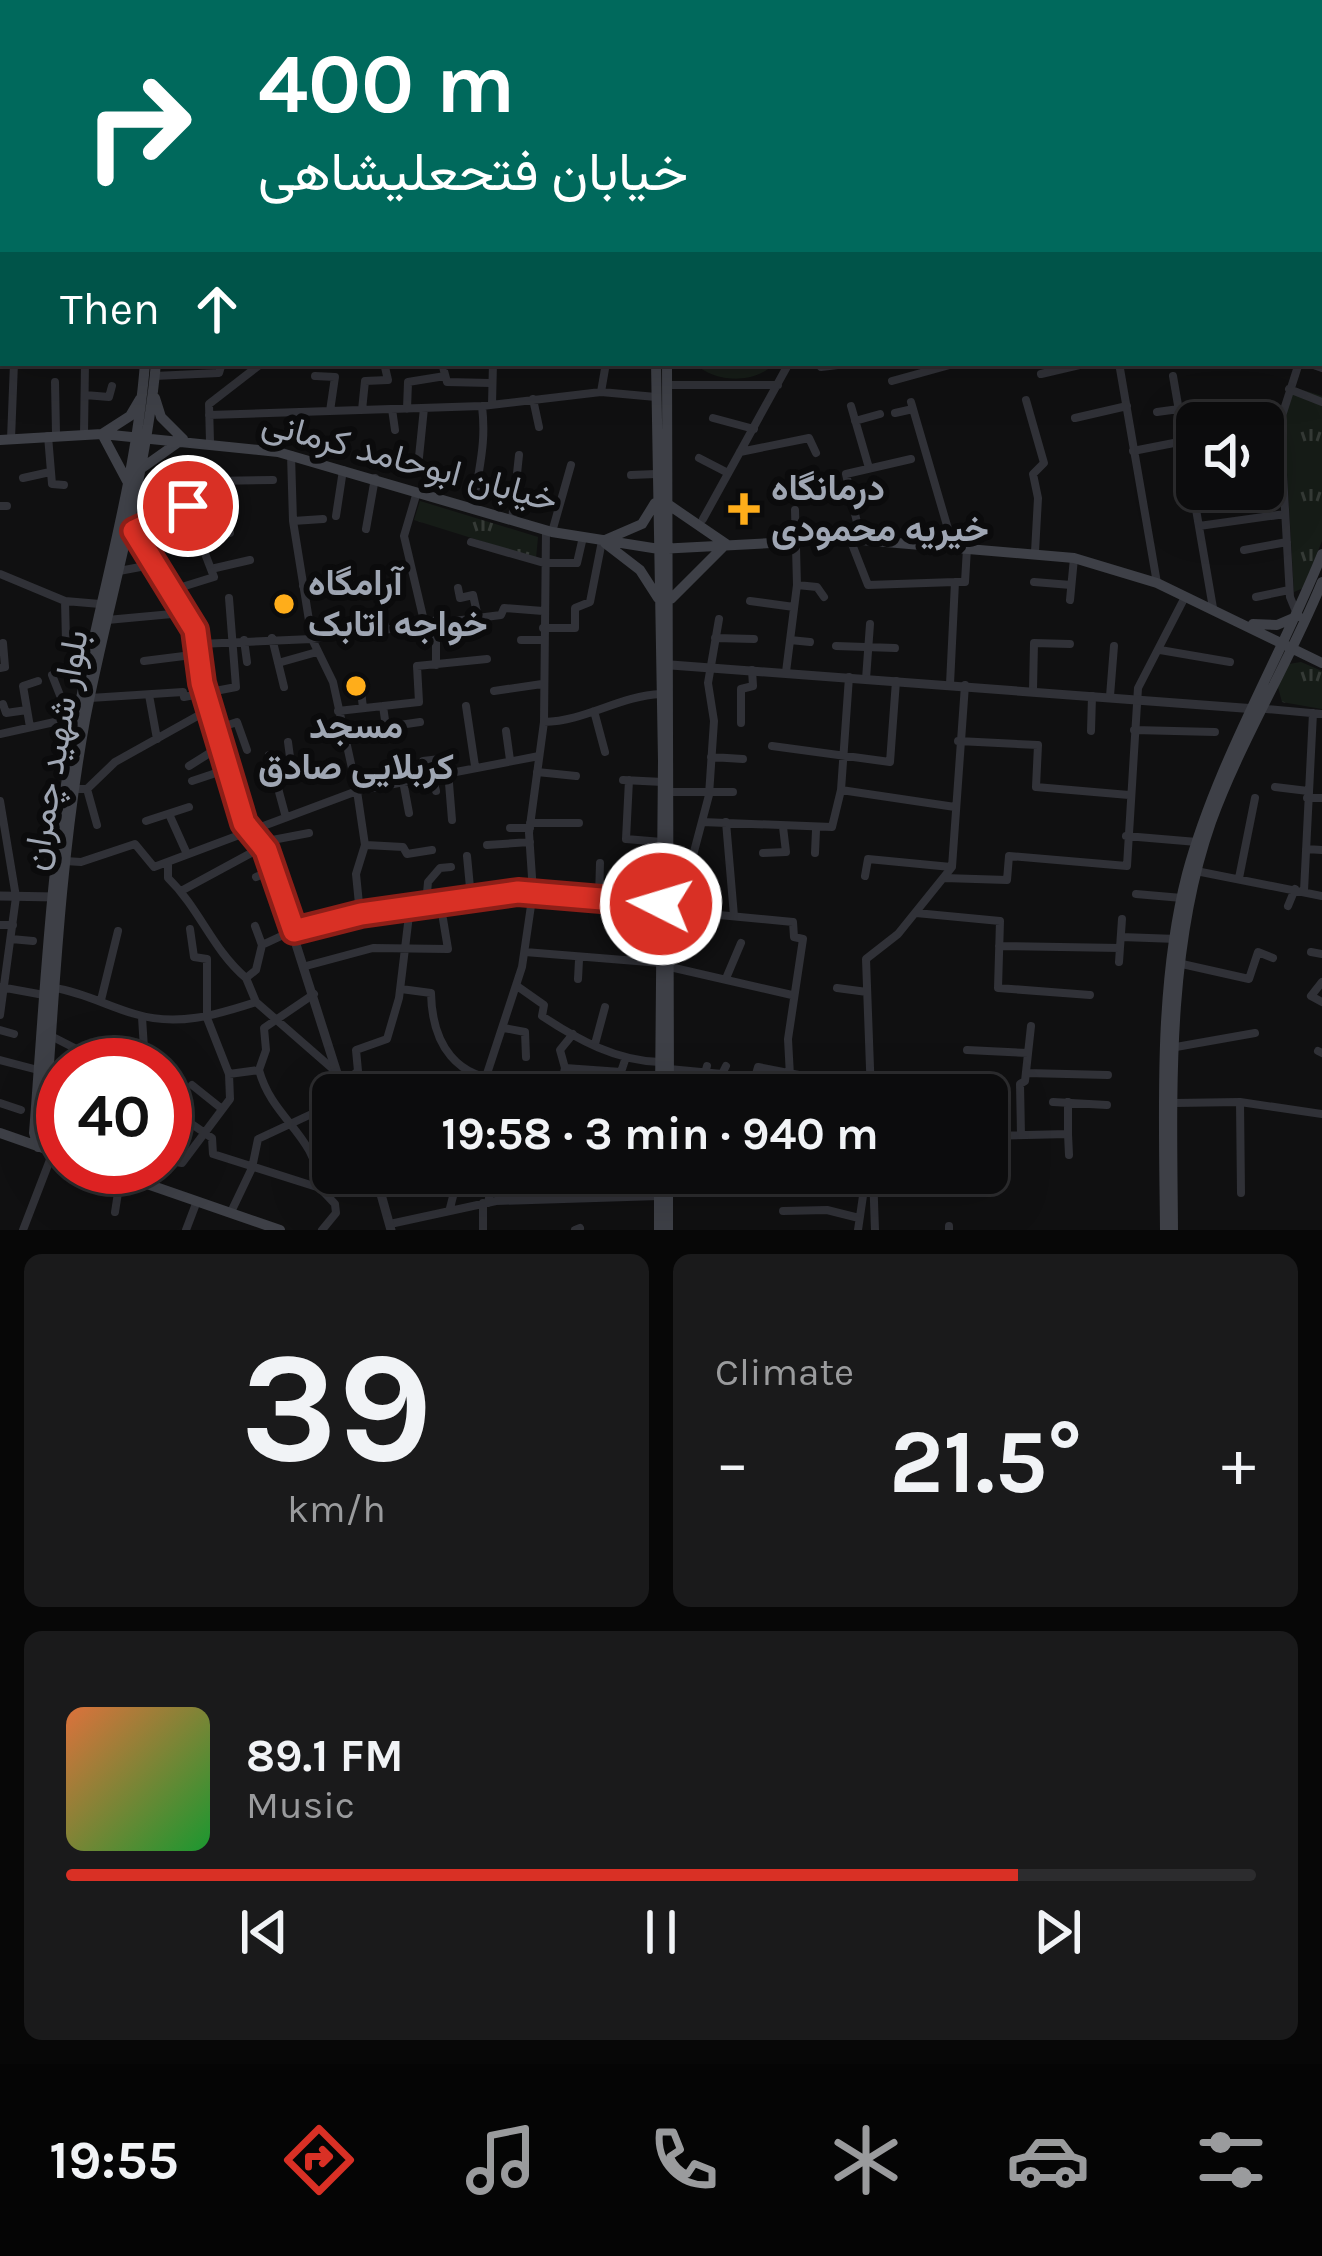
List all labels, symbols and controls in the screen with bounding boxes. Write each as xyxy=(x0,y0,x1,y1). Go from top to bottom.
text: 400 m xyxy=(258,35,515,133)
icon: right xyxy=(60,48,216,204)
text: خیابان فتحعلیشاهی xyxy=(258,140,688,204)
icon: ahead xyxy=(184,276,250,342)
text: Then xyxy=(60,283,160,335)
street label: خیابان ابوحامد کرمانی xyxy=(257,401,562,522)
map controls xyxy=(1176,402,1284,510)
button: sound xyxy=(1176,402,1284,510)
pin xyxy=(137,455,239,557)
place label: درمانگاه خیریه محمودی xyxy=(771,467,989,551)
icon: arrive xyxy=(155,473,221,539)
marker: درمانگاه خیریه محمودی xyxy=(728,493,760,525)
place label: آرامگاه خواجه اتابک xyxy=(308,562,487,646)
marker: آرامگاه خواجه اتابک xyxy=(271,591,297,617)
street label: بلوار شهید چمران xyxy=(13,627,100,874)
marker: مسجد کربلایی صادق xyxy=(343,673,369,699)
place label: مسجد کربلایی صادق xyxy=(258,705,454,789)
position arrow xyxy=(598,841,724,967)
speed limit sign: 40 xyxy=(36,1038,192,1194)
text: 19:58 · 3 min · 940 m xyxy=(441,1108,879,1160)
text: 39 xyxy=(240,1317,433,1499)
text: Climate xyxy=(715,1349,854,1395)
text: 21.5° xyxy=(889,1409,1082,1515)
text: − xyxy=(715,1424,750,1502)
text: + xyxy=(1221,1424,1256,1502)
text: km/h xyxy=(287,1486,386,1532)
text: 89.1 FM xyxy=(246,1730,404,1782)
text: Music xyxy=(246,1782,355,1828)
icon: previous xyxy=(231,1899,297,1965)
icon: pause xyxy=(628,1899,694,1965)
icon: next xyxy=(1025,1899,1091,1965)
icon: directions xyxy=(277,2118,361,2202)
icon: music xyxy=(459,2118,543,2202)
icon: phone xyxy=(642,2118,726,2202)
icon: climate xyxy=(824,2118,908,2202)
icon: car xyxy=(1006,2118,1090,2202)
icon: filters xyxy=(1189,2118,1273,2202)
text: 19:55 xyxy=(49,2128,179,2192)

